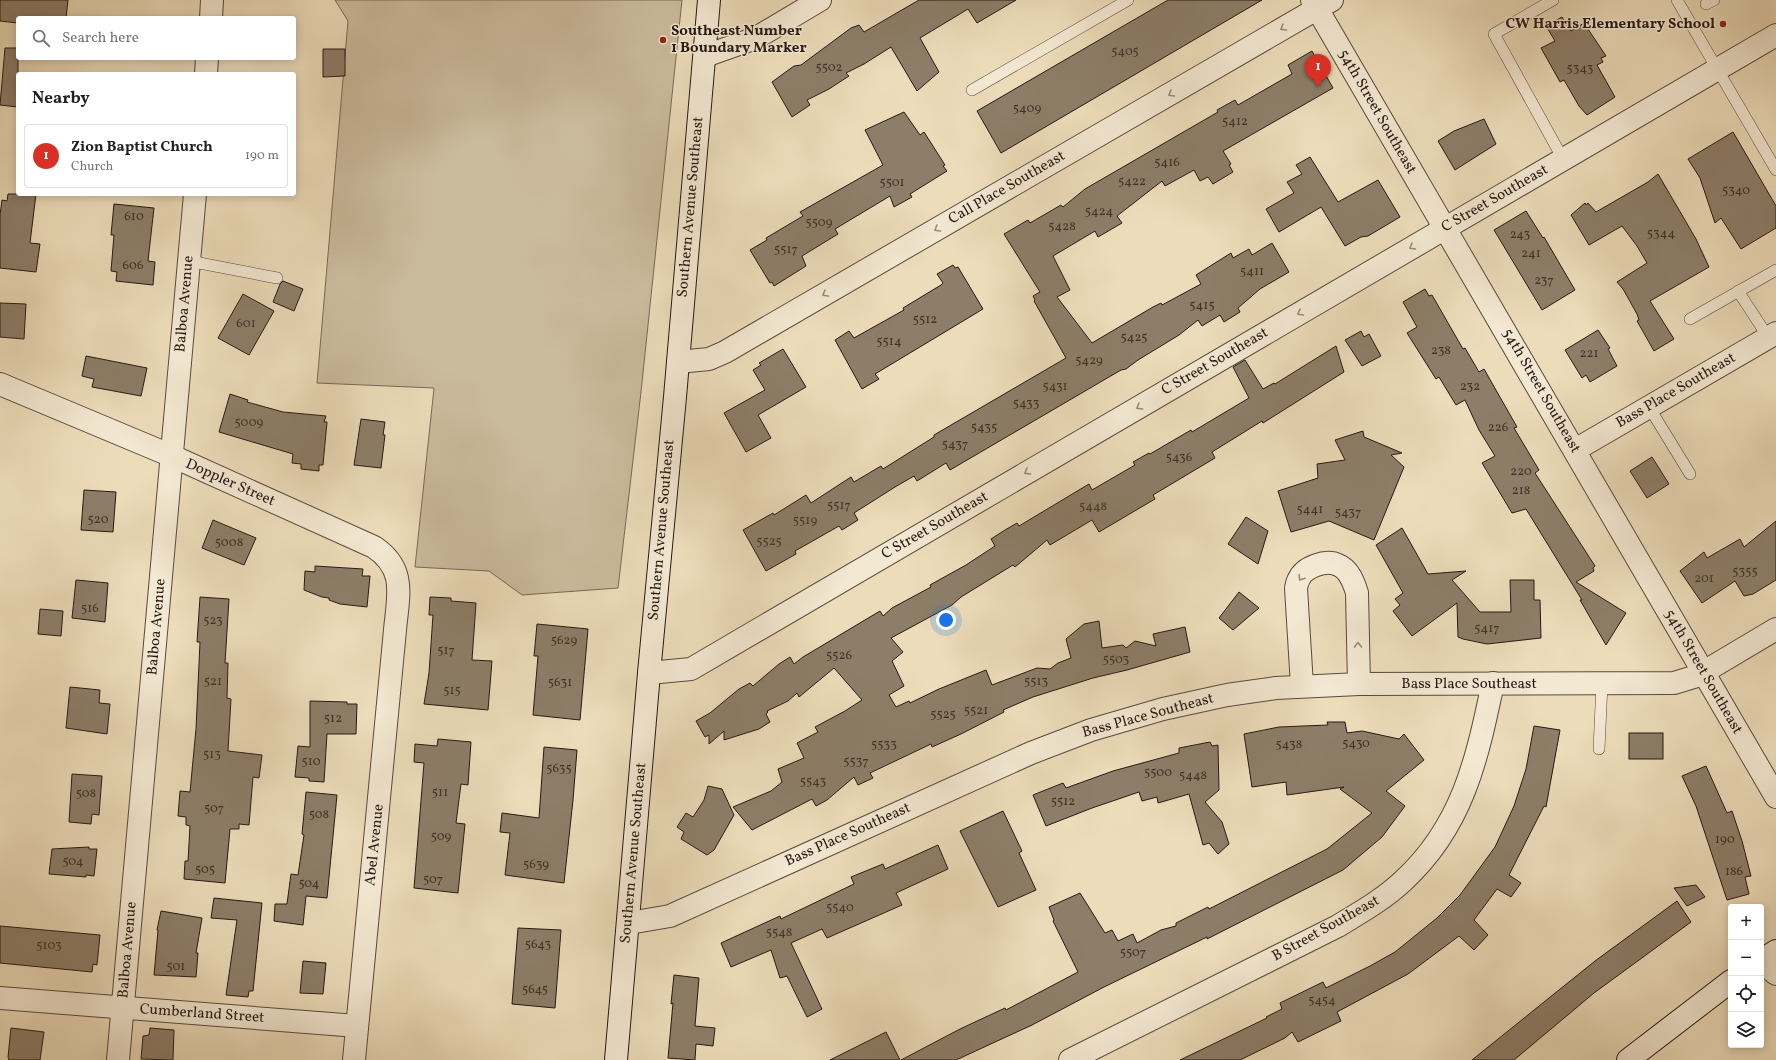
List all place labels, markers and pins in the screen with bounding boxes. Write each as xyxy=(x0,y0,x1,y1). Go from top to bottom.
place label: CW Harris Elementary School xyxy=(1506,14,1715,35)
marker: CW Harris Elementary School xyxy=(1718,19,1728,29)
place label: Southeast Number 1 Boundary Marker xyxy=(671,21,807,59)
marker: Southeast Number 1 Boundary Marker xyxy=(658,35,668,45)
pin: 1 xyxy=(1305,54,1331,87)

